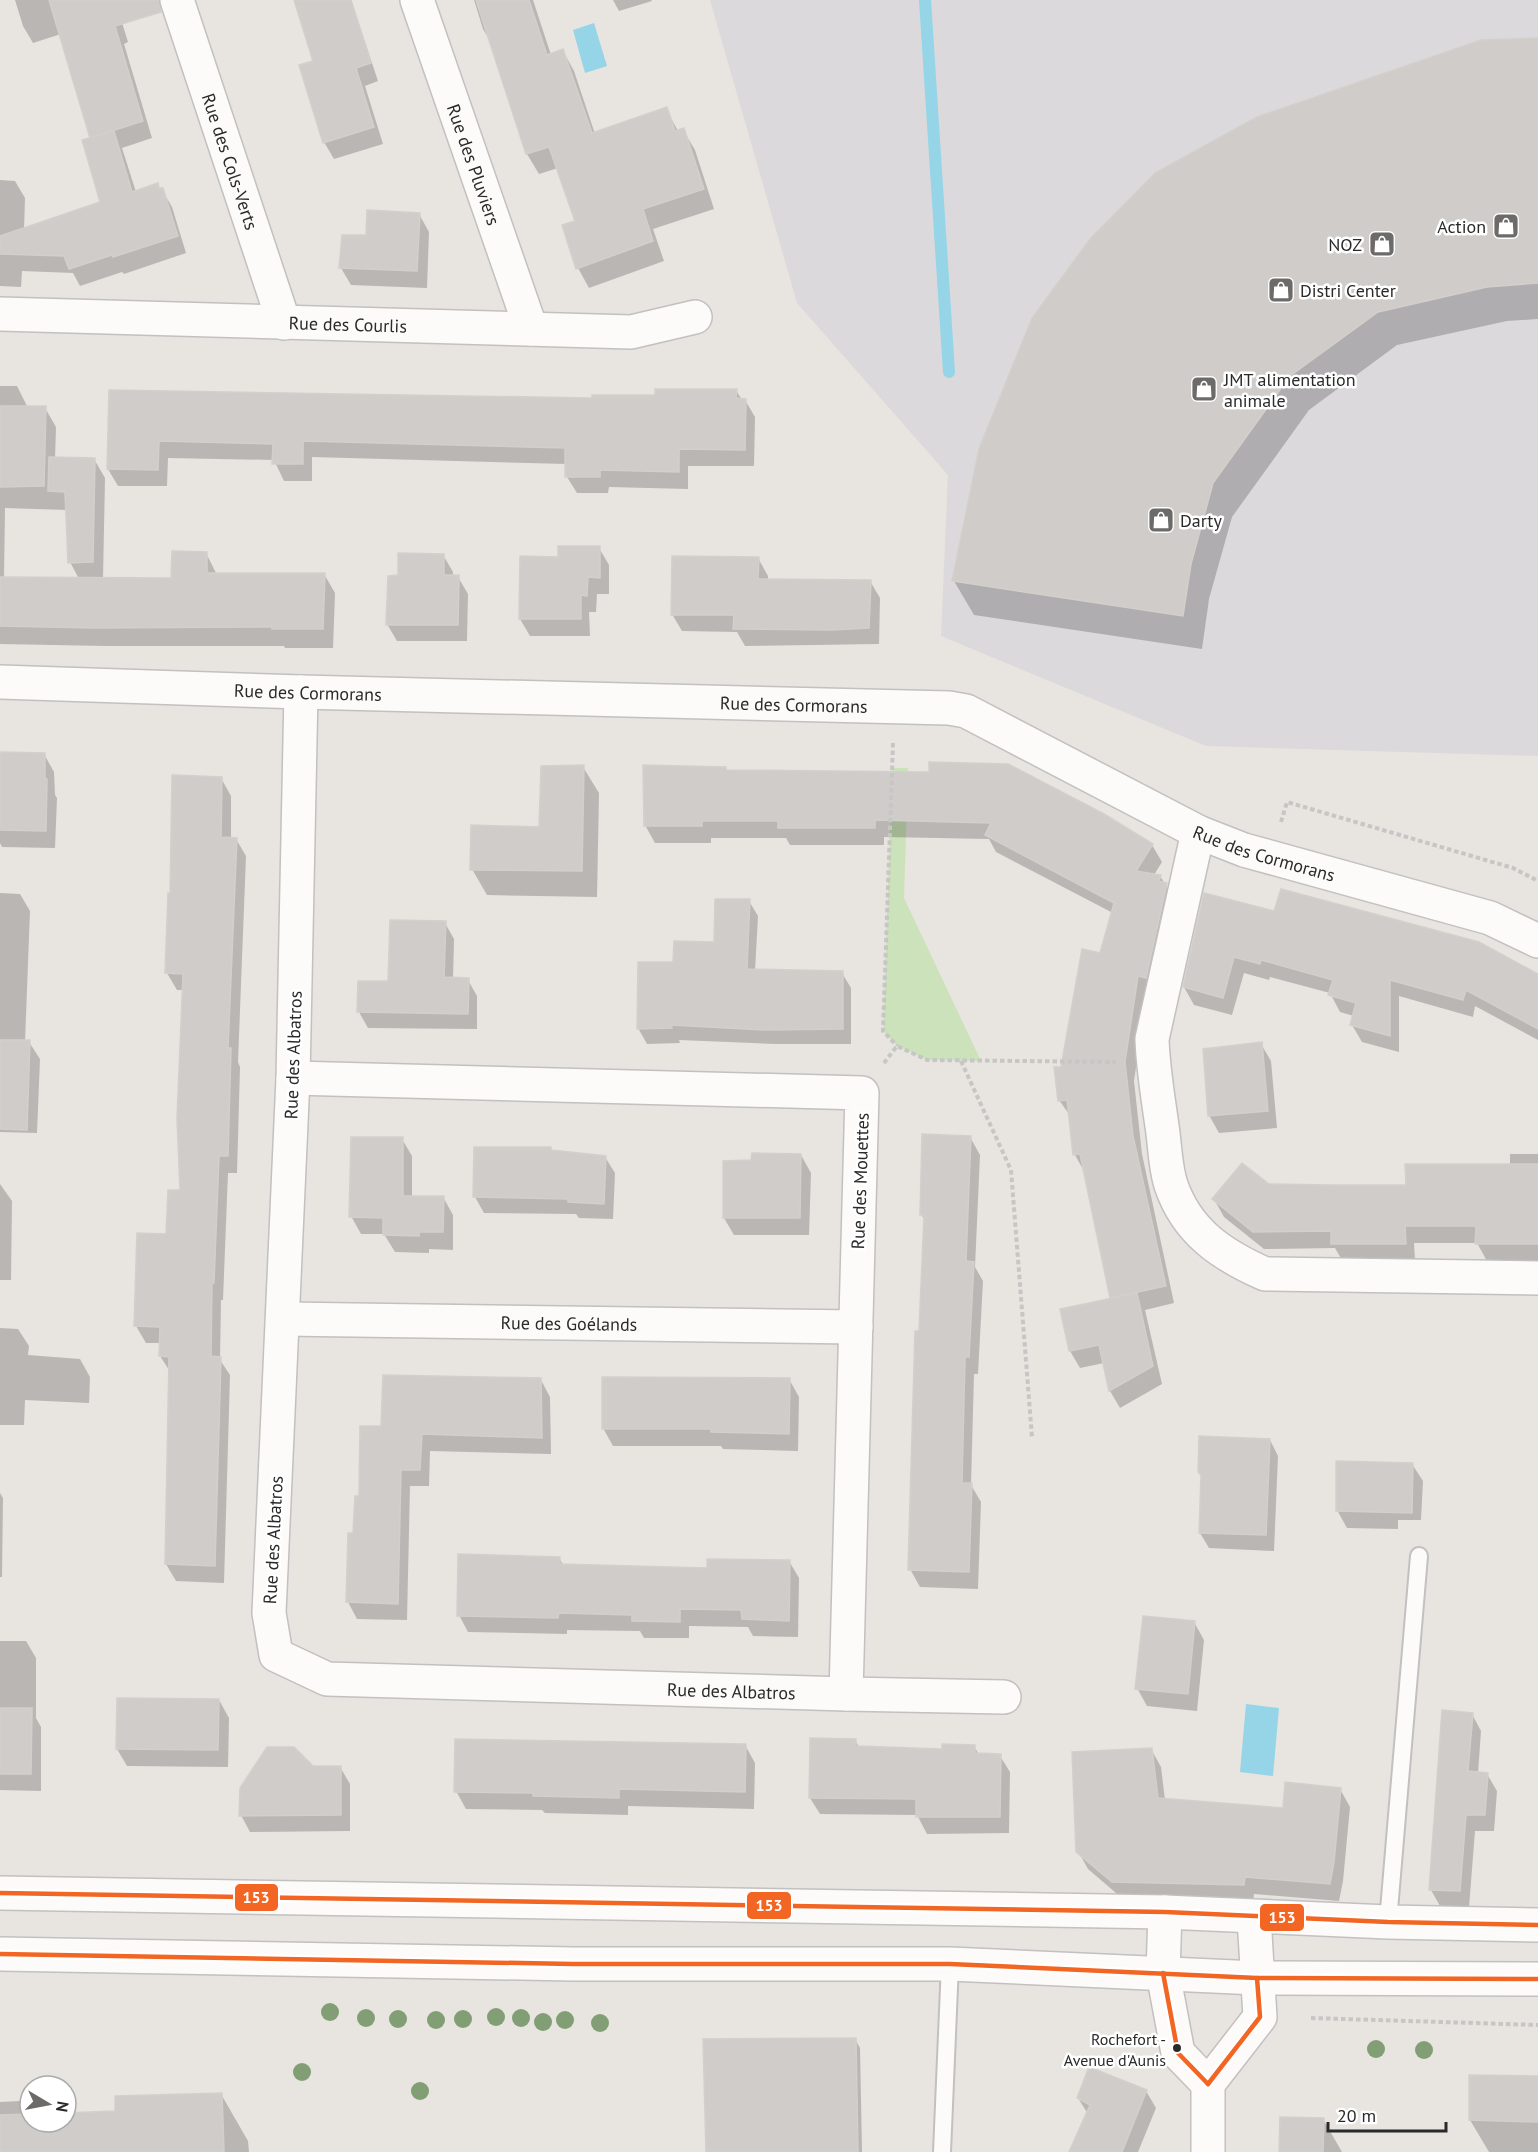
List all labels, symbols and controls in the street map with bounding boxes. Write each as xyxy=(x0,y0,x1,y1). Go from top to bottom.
street label: Rue des Cols-Verts xyxy=(197,90,264,233)
street label: Rue des Pluviers xyxy=(442,101,506,228)
shop icon: Action xyxy=(1491,211,1521,241)
place label: Action xyxy=(1437,215,1486,238)
shop icon: NOZ xyxy=(1367,229,1397,259)
place label: NOZ xyxy=(1328,233,1362,256)
shop icon: Distri Center xyxy=(1266,275,1296,305)
place label: Distri Center xyxy=(1300,279,1396,302)
street label: Rue des Courlis xyxy=(288,311,407,337)
place label: JMT alimentation animale xyxy=(1223,368,1356,412)
shop icon: JMT alimentation animale xyxy=(1189,374,1219,404)
shop icon: Darty xyxy=(1146,505,1176,535)
place label: Darty xyxy=(1180,509,1222,532)
street label: Rue des Cormorans xyxy=(234,678,382,705)
street label: Rue des Cormorans xyxy=(720,691,868,717)
street label: Rue des Cormorans xyxy=(1190,820,1338,886)
street label: Rue des Albatros xyxy=(279,990,307,1120)
street label: Rue des Mouettes xyxy=(846,1112,874,1250)
street label: Rue des Goélands xyxy=(501,1311,637,1335)
street label: Rue des Albatros xyxy=(258,1475,288,1605)
street label: Rue des Albatros xyxy=(667,1677,796,1704)
line badge: 153 xyxy=(234,1883,279,1912)
text: 153 xyxy=(242,1887,270,1907)
line badge: 153 xyxy=(746,1891,792,1920)
text: 153 xyxy=(755,1895,783,1915)
line badge: 153 xyxy=(1259,1903,1305,1932)
text: 153 xyxy=(1268,1907,1296,1927)
place label: Rochefort - Avenue d'Aunis xyxy=(1064,2029,1166,2070)
marker: Rochefort - Avenue d'Aunis xyxy=(1171,2042,1183,2054)
north arrow xyxy=(18,2074,78,2134)
scale bar xyxy=(1328,2095,1446,2133)
text: N xyxy=(52,2100,74,2114)
text: 20 m xyxy=(1337,2104,1376,2127)

